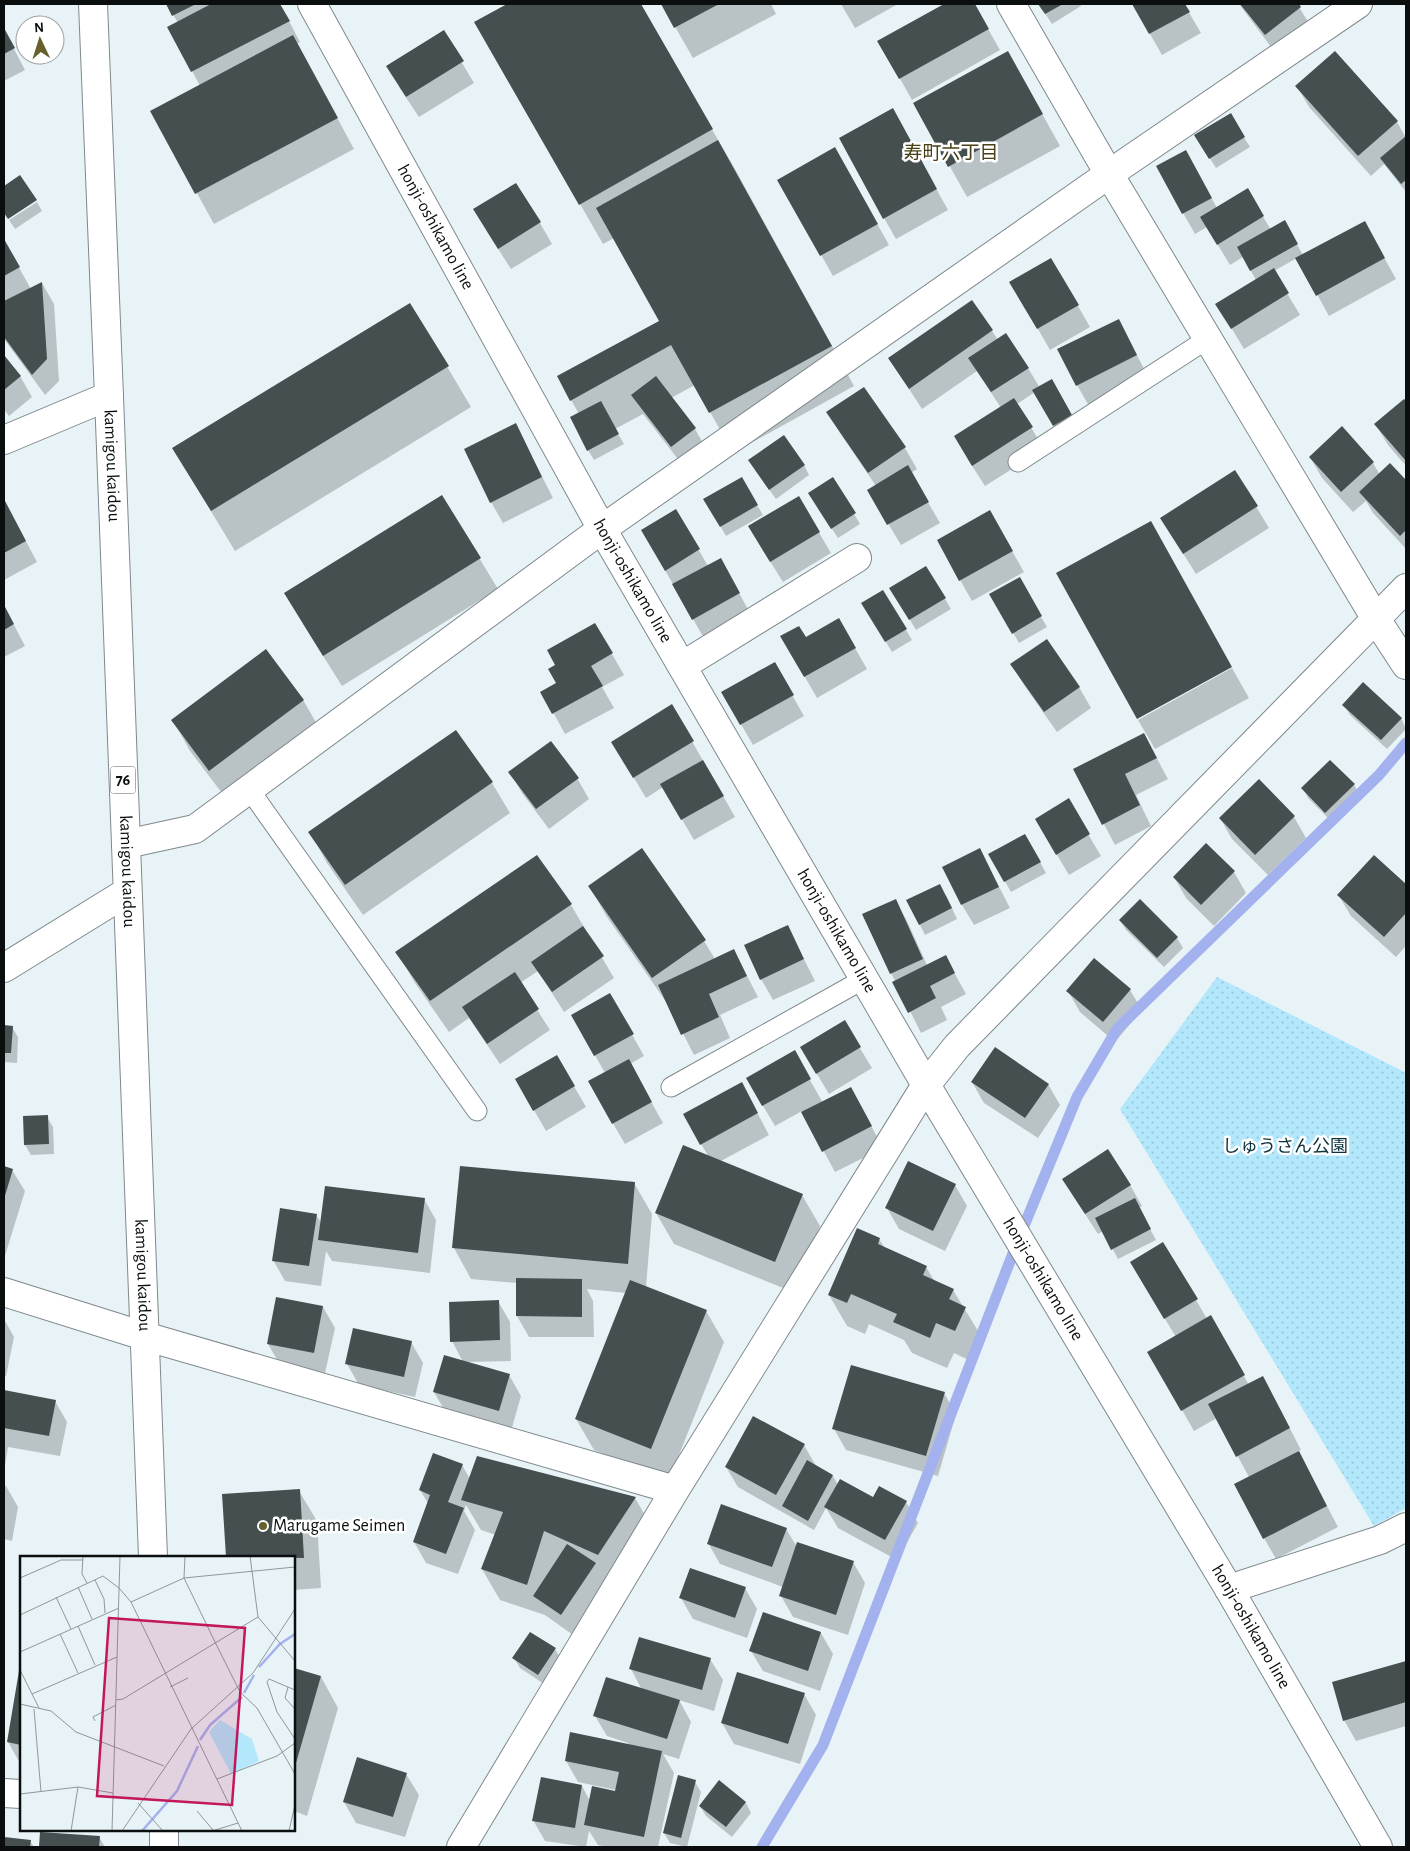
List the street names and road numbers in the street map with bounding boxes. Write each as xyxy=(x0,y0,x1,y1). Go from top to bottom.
street label: honji-oshikamo line xyxy=(394,162,477,293)
street label: kamigou kaidou xyxy=(101,409,123,522)
street label: honji-oshikamo line xyxy=(589,516,675,646)
road number: 76 xyxy=(110,766,136,794)
street label: kamigou kaidou xyxy=(116,815,138,928)
street label: honji-oshikamo line xyxy=(793,866,879,996)
street label: honji-oshikamo line xyxy=(999,1215,1087,1344)
street label: kamigou kaidou xyxy=(131,1219,153,1332)
street label: honji-oshikamo line xyxy=(1208,1562,1294,1692)

